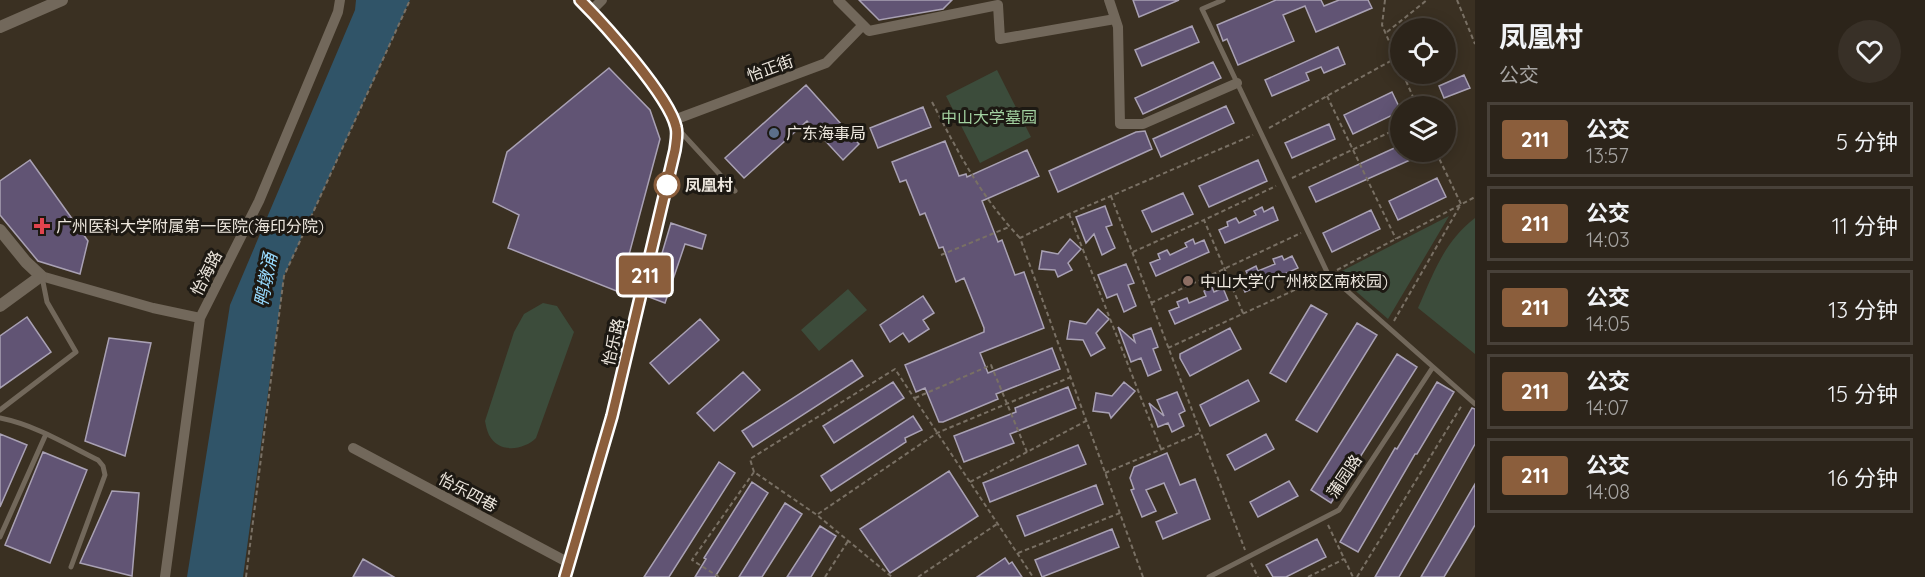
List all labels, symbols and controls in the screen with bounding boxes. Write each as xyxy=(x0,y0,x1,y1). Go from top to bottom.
map controls xyxy=(1390,18,1456,162)
button: locate xyxy=(1390,18,1456,84)
text: 凤凰村 xyxy=(1499,19,1583,54)
button: heart xyxy=(1838,20,1901,83)
street label: 怡正街 xyxy=(744,50,796,86)
text: 公交 xyxy=(1499,62,1539,87)
button: layers xyxy=(1390,96,1456,162)
park label: 中山大学墓园 xyxy=(941,107,1037,127)
text: 公交 xyxy=(1586,115,1630,143)
place label: 广东海事局 xyxy=(786,123,866,143)
marker: 广东海事局 xyxy=(767,126,781,140)
text: 211 xyxy=(1521,126,1549,152)
text: 5 分钟 xyxy=(1836,128,1898,156)
text: 13:57 xyxy=(1586,143,1629,168)
marker: 凤凰村 xyxy=(654,172,680,198)
place label: 凤凰村 xyxy=(685,175,733,195)
text: 公交 xyxy=(1586,199,1630,227)
text: 211 xyxy=(1521,210,1549,236)
text: 11 分钟 xyxy=(1832,212,1898,240)
place label: 广州医科大学附属第一医院(海印分院) xyxy=(56,216,324,236)
marker: 广州医科大学附属第一医院(海印分院) xyxy=(33,217,51,235)
text: 14:03 xyxy=(1586,227,1630,252)
street label: 怡海路 xyxy=(186,247,226,299)
water label: 鸭墩涌 xyxy=(249,249,282,309)
line badge: 211 xyxy=(610,256,680,294)
text: 211 xyxy=(631,262,659,288)
place label: 中山大学(广州校区南校园) xyxy=(1200,271,1388,291)
marker: 中山大学(广州校区南校园) xyxy=(1181,274,1195,288)
text: 公交 xyxy=(1586,283,1630,311)
text: 211 xyxy=(1521,294,1549,320)
text: 13 分钟 xyxy=(1828,296,1898,324)
text: 14:05 xyxy=(1586,311,1630,336)
street label: 怡乐路 xyxy=(598,316,628,368)
text: 公交 xyxy=(1586,367,1630,395)
text: 211 xyxy=(1521,378,1549,404)
text: 15 分钟 xyxy=(1828,380,1898,408)
text: 14:07 xyxy=(1586,395,1628,420)
street label: 蒲园路 xyxy=(1322,451,1366,501)
text: 公交 xyxy=(1586,451,1630,479)
text: 211 xyxy=(1521,462,1549,488)
text: 16 分钟 xyxy=(1828,464,1898,492)
street label: 怡乐四巷 xyxy=(435,468,501,516)
text: 14:08 xyxy=(1586,479,1630,504)

